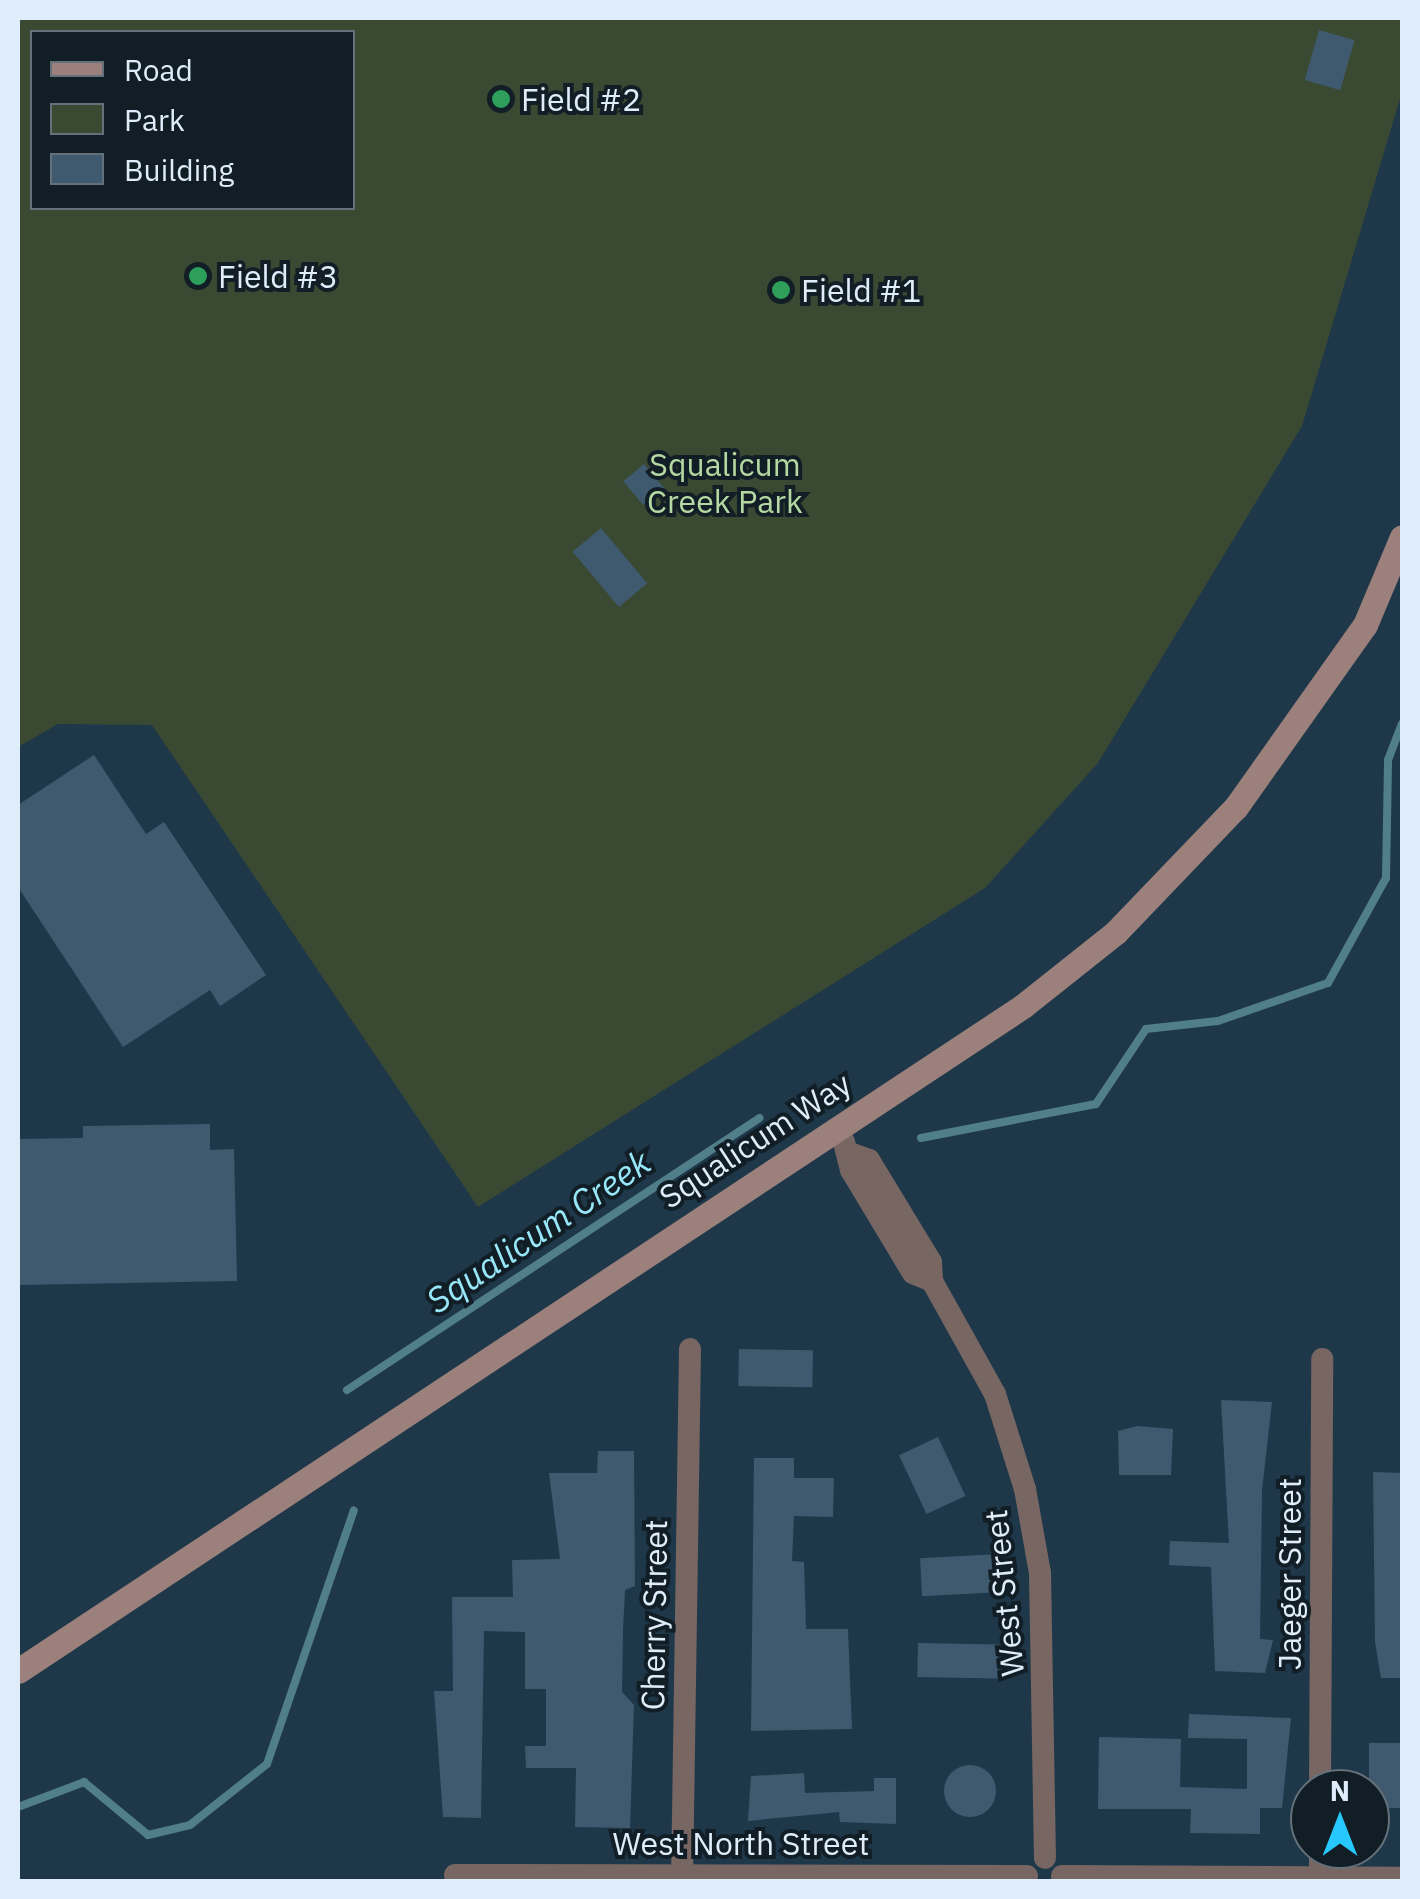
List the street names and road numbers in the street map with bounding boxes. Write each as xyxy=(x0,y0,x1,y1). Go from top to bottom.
street label: Squalicum Way xyxy=(652,1064,858,1216)
street label: Jaeger Street xyxy=(1270,1478,1308,1670)
street label: West Street xyxy=(976,1508,1032,1678)
street label: Cherry Street xyxy=(633,1519,675,1711)
street label: West North Street xyxy=(613,1824,869,1862)

